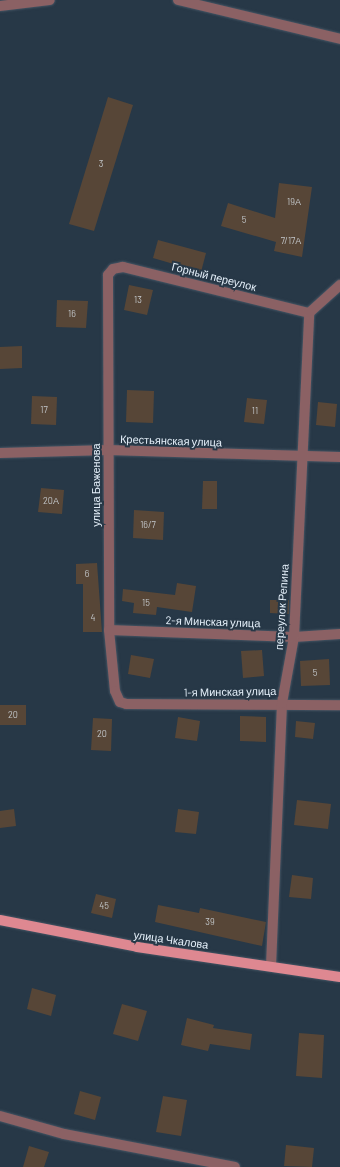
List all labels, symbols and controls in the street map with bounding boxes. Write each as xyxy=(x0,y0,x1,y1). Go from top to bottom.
house number: 3 xyxy=(99,159,103,169)
house number: 19А xyxy=(287,197,301,207)
house number: 5 xyxy=(242,215,246,225)
house number: 7/17А xyxy=(281,236,301,246)
street label: Горный переулок xyxy=(170,260,258,294)
house number: 13 xyxy=(134,295,142,305)
house number: 16 xyxy=(68,309,76,319)
house number: 17 xyxy=(40,405,48,415)
house number: 11 xyxy=(252,406,258,416)
street label: Крестьянская улица xyxy=(120,433,222,449)
street label: улица Баженова xyxy=(89,443,103,527)
house number: 20А xyxy=(43,496,59,506)
house number: 16/7 xyxy=(140,520,156,530)
street label: переулок Репина xyxy=(272,563,292,651)
house number: 6 xyxy=(85,569,89,579)
house number: 15 xyxy=(142,598,150,608)
house number: 4 xyxy=(91,613,95,623)
street label: 2-я Минская улица xyxy=(165,614,261,630)
house number: 5 xyxy=(313,668,317,678)
street label: 1-я Минская улица xyxy=(183,685,277,699)
house number: 20 xyxy=(8,710,18,720)
house number: 20 xyxy=(97,729,107,739)
house number: 45 xyxy=(99,901,109,911)
house number: 39 xyxy=(205,917,215,927)
street label: улица Чкалова xyxy=(133,928,209,952)

